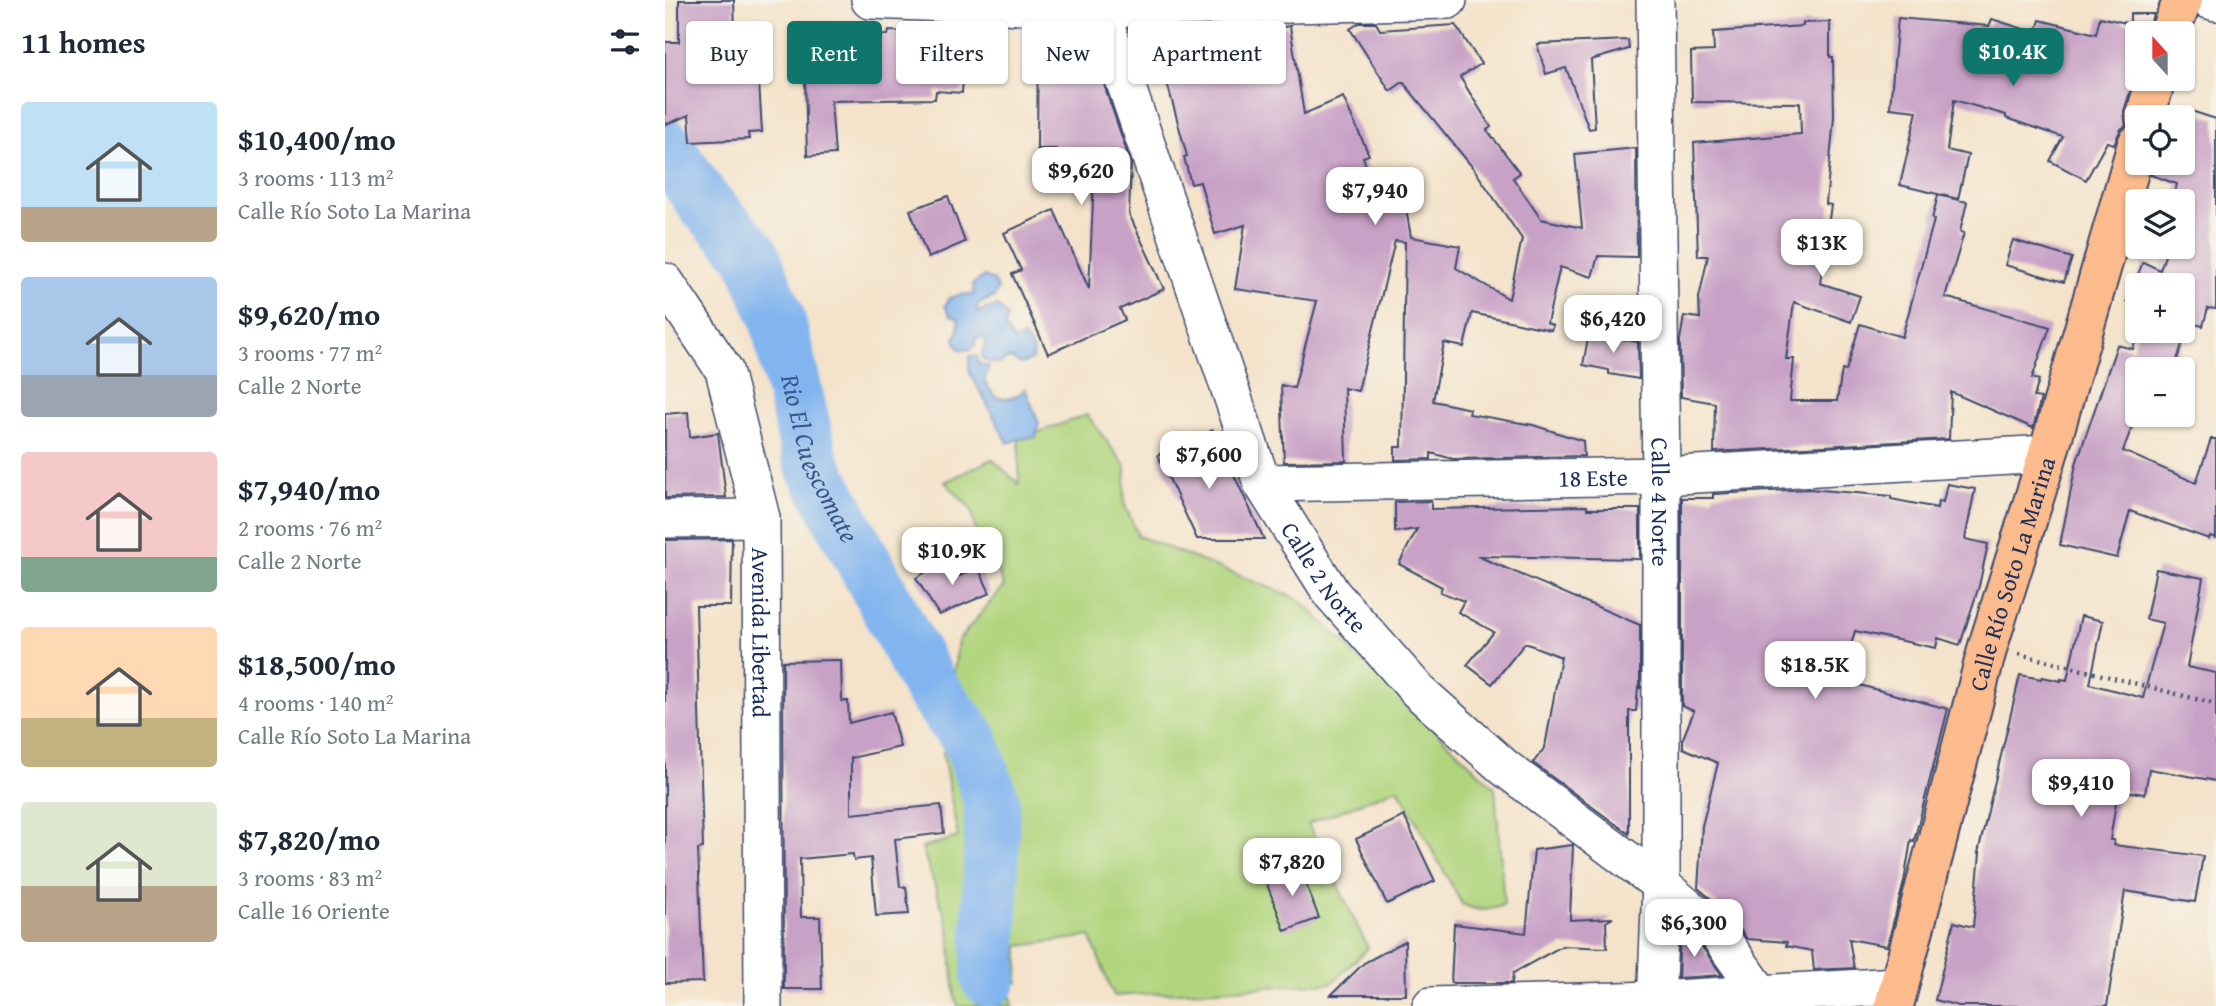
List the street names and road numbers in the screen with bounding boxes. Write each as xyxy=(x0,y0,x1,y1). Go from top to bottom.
street label: Calle 4 Norte xyxy=(1643,437,1679,566)
street label: Calle Río Soto La Marina xyxy=(1960,452,2064,695)
street label: 18 Este xyxy=(1558,459,1628,495)
street label: Calle 2 Norte xyxy=(1273,515,1376,640)
street label: Avenida Libertad xyxy=(744,547,779,718)

